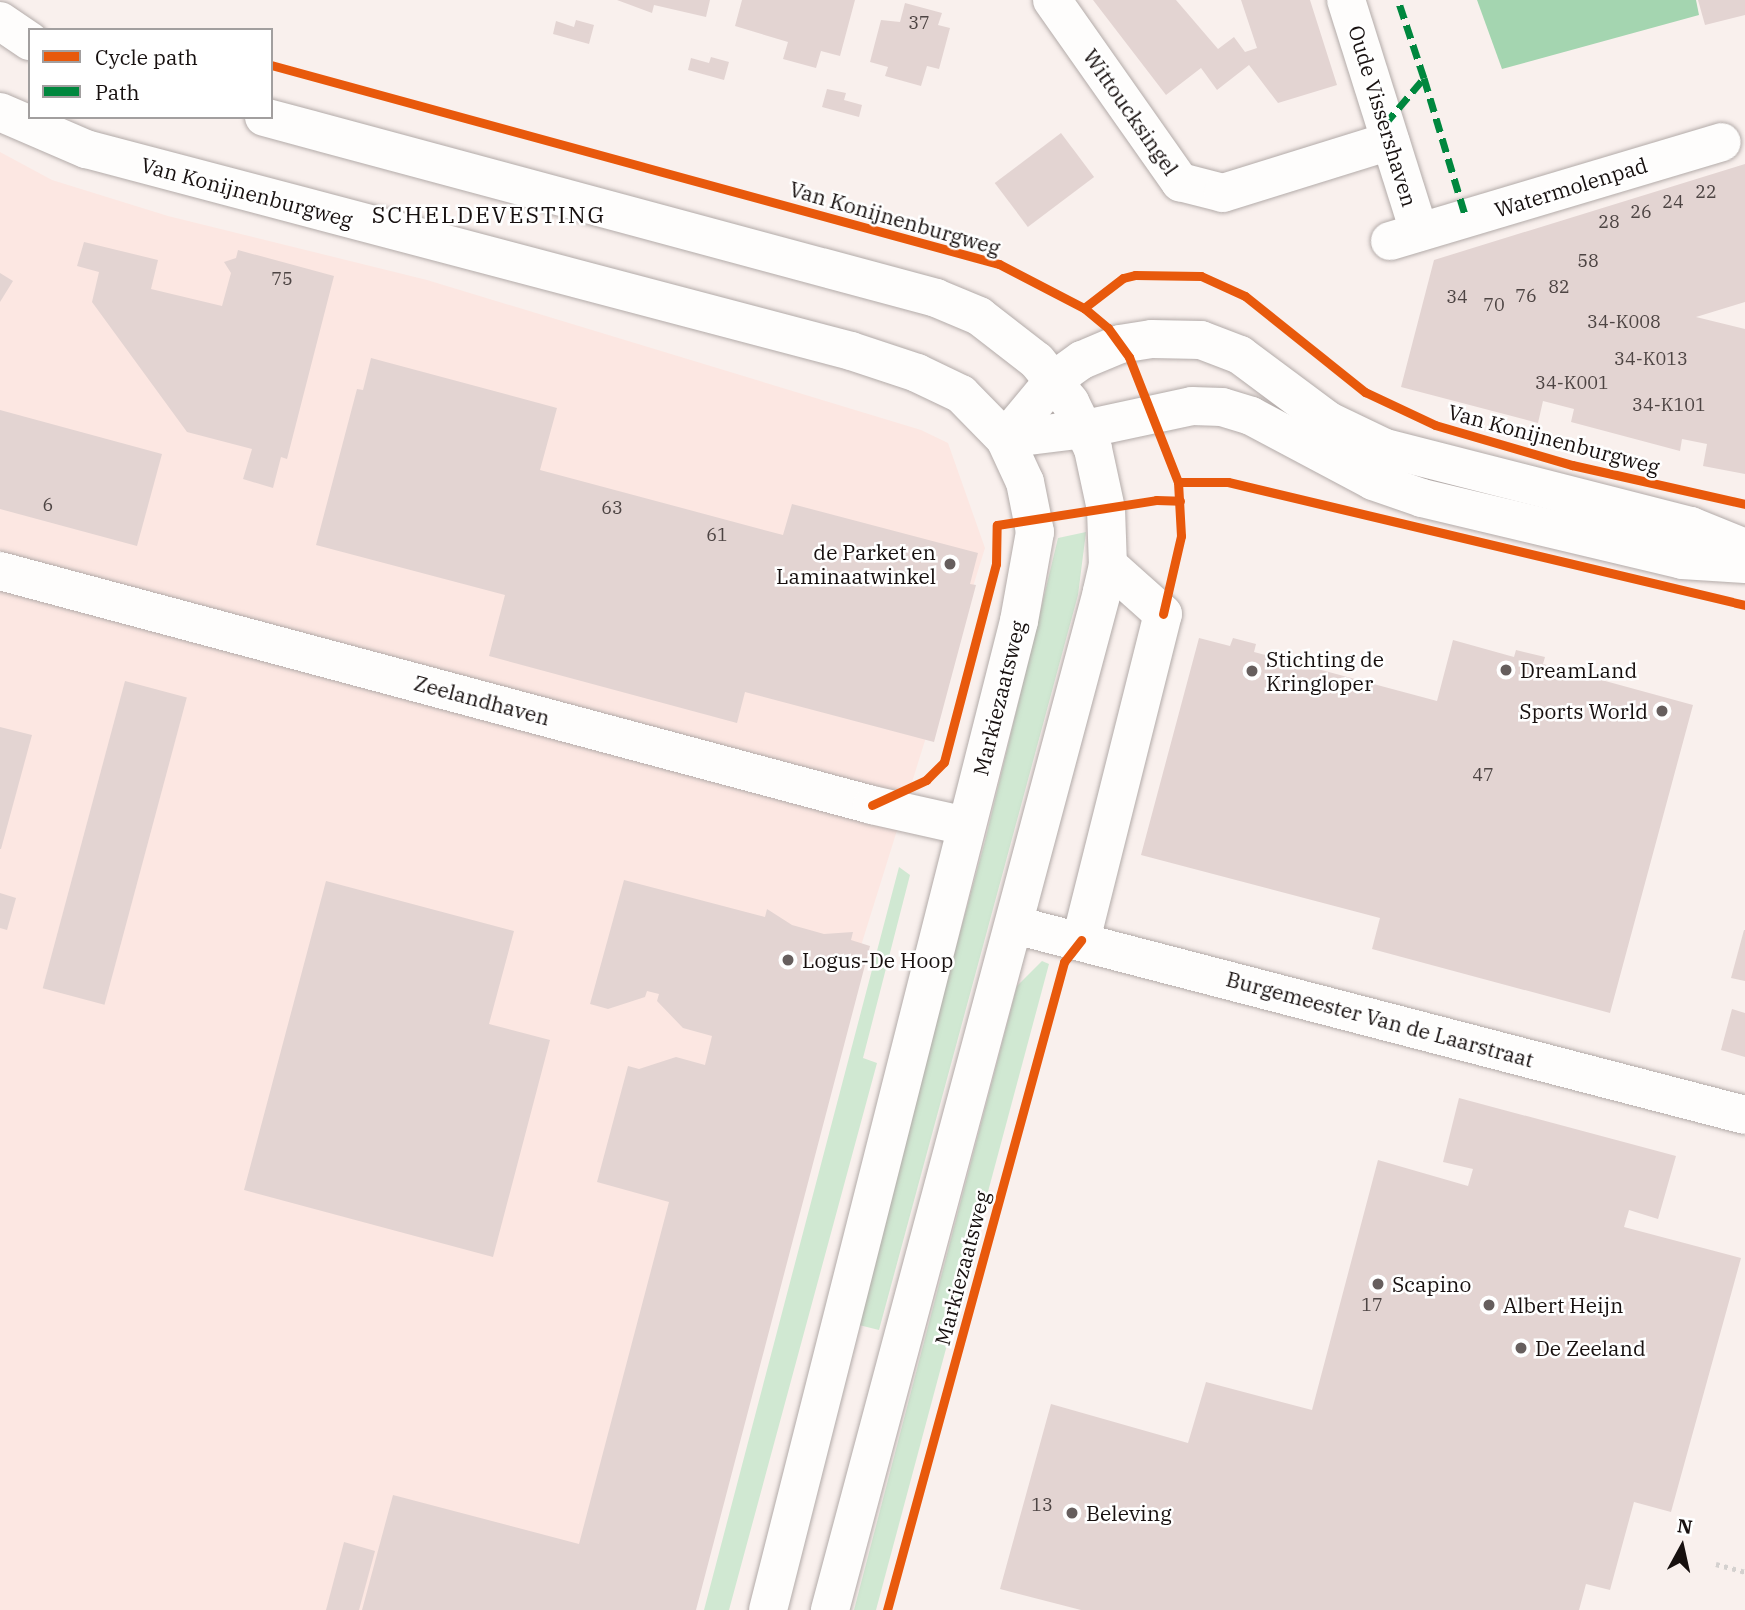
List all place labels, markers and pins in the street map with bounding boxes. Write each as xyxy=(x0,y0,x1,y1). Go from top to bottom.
place label: de Parket en Laminaatwinkel xyxy=(776,539,936,589)
marker: de Parket en Laminaatwinkel xyxy=(942,556,958,572)
place label: Stichting de Kringloper xyxy=(1266,646,1384,696)
place label: DreamLand xyxy=(1520,657,1637,683)
marker: DreamLand xyxy=(1498,662,1514,678)
marker: Stichting de Kringloper xyxy=(1244,663,1260,679)
place label: Sports World xyxy=(1519,698,1648,724)
marker: Sports World xyxy=(1654,703,1670,719)
place label: Logus-De Hoop xyxy=(802,947,953,973)
marker: Logus-De Hoop xyxy=(780,952,796,968)
place label: Scapino xyxy=(1392,1271,1471,1297)
marker: Scapino xyxy=(1370,1276,1386,1292)
place label: Albert Heijn xyxy=(1503,1292,1623,1318)
marker: Albert Heijn xyxy=(1481,1297,1497,1313)
place label: De Zeeland xyxy=(1535,1335,1646,1361)
marker: De Zeeland xyxy=(1513,1340,1529,1356)
place label: Beleving xyxy=(1086,1500,1172,1526)
marker: Beleving xyxy=(1064,1505,1080,1521)

